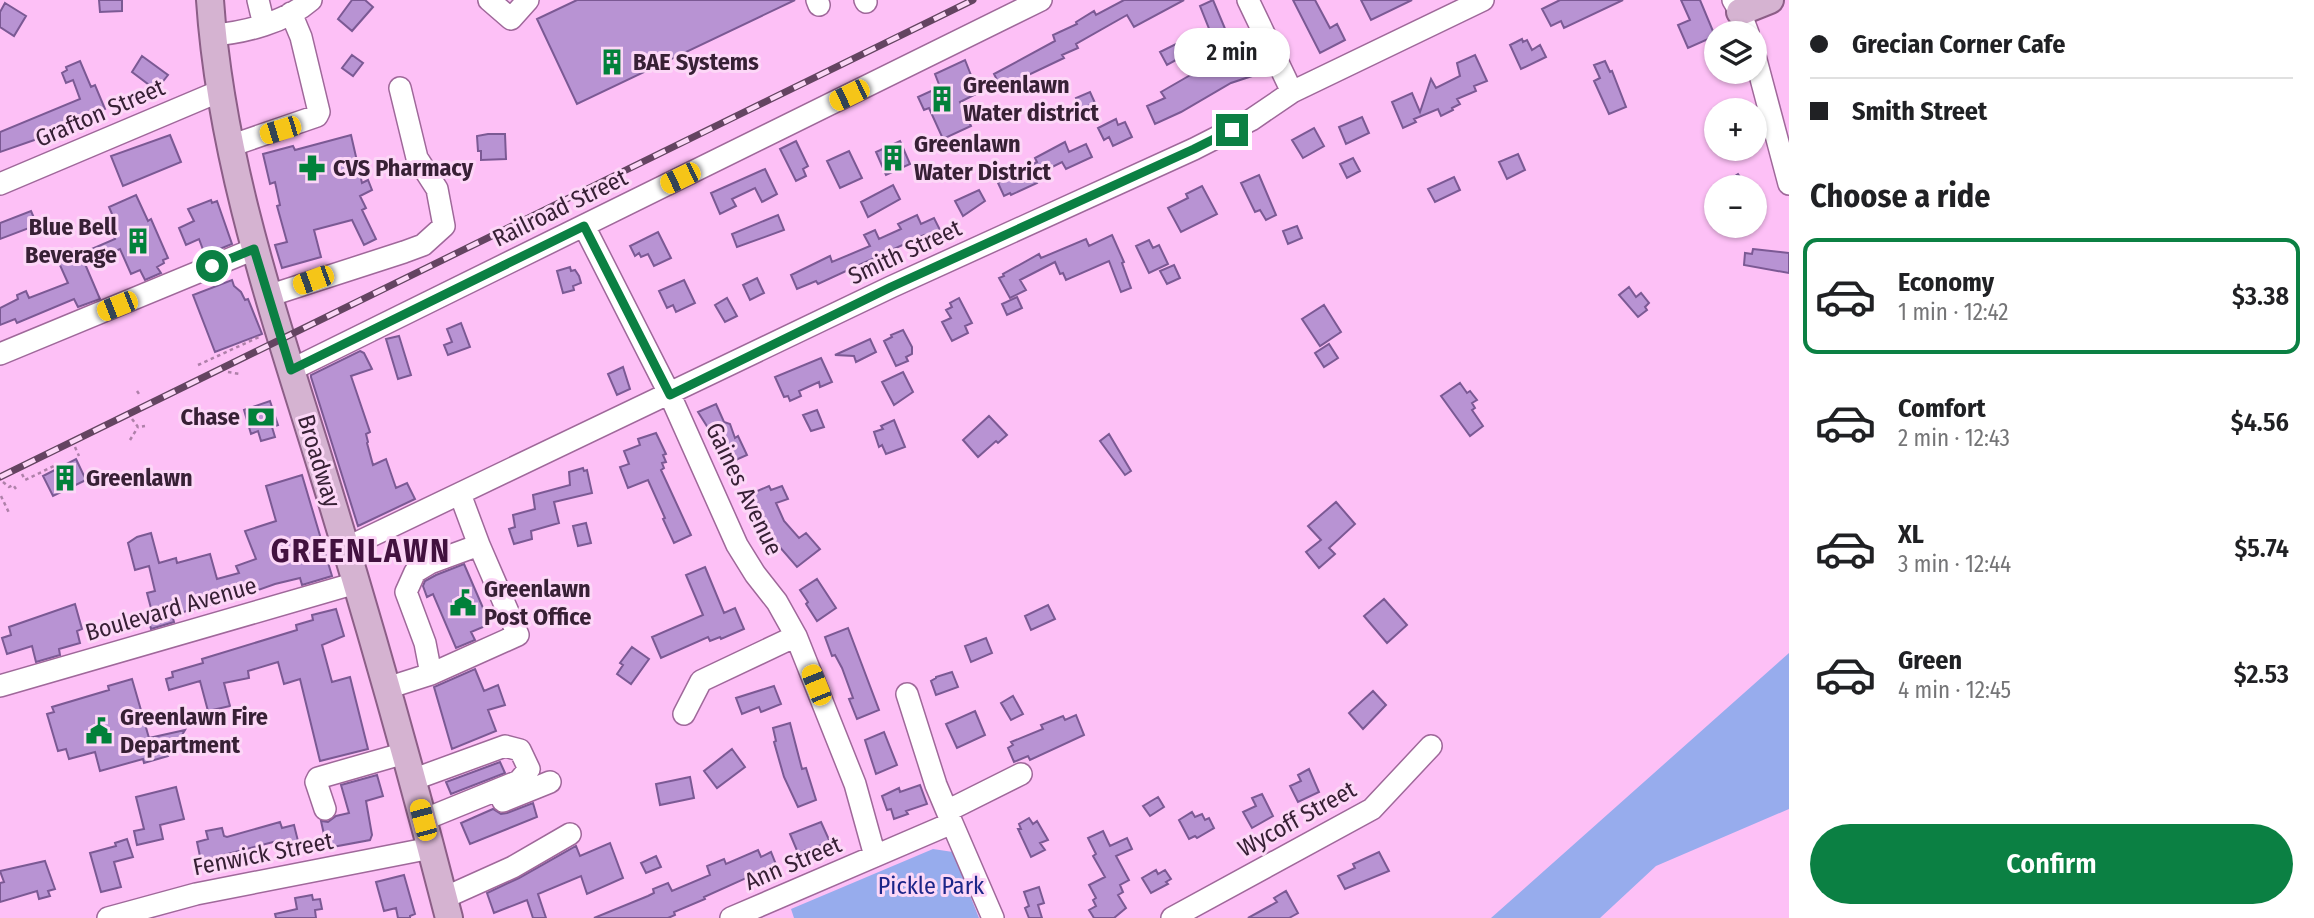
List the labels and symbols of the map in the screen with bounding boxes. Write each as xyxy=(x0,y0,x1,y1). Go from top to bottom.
callout: 2 min xyxy=(1174,29,1290,78)
building icon: BAE Systems xyxy=(597,47,627,77)
place label: BAE Systems xyxy=(633,48,759,76)
place label: Greenlawn Water district xyxy=(963,71,1099,127)
street label: Grafton Street xyxy=(31,73,169,153)
car xyxy=(826,76,873,114)
building icon: Greenlawn Water district xyxy=(927,84,957,114)
car xyxy=(257,114,304,146)
route end xyxy=(1216,114,1248,146)
place label: Greenlawn Water District xyxy=(914,130,1052,186)
building icon: Greenlawn Water District xyxy=(878,143,908,173)
pharmacy icon: CVS Pharmacy xyxy=(297,153,327,183)
place label: CVS Pharmacy xyxy=(333,154,474,182)
car xyxy=(657,159,704,197)
street label: Railroad Street xyxy=(488,163,632,253)
place label: Blue Bell Beverage xyxy=(25,213,117,269)
street label: Smith Street xyxy=(844,214,966,290)
building icon: Blue Bell Beverage xyxy=(123,226,153,256)
route start xyxy=(196,250,228,282)
car xyxy=(290,263,337,297)
car xyxy=(94,288,141,324)
bank icon: Chase xyxy=(246,402,276,432)
place label: Chase xyxy=(181,403,240,431)
street label: Broadway xyxy=(292,411,346,511)
street label: Gaines Avenue xyxy=(700,418,788,560)
building icon: Greenlawn xyxy=(50,463,80,493)
place label: Greenlawn xyxy=(86,464,193,492)
district label: GREENLAWN xyxy=(271,532,451,570)
street label: Boulevard Avenue xyxy=(82,571,260,647)
place label: Greenlawn Post Office xyxy=(484,575,591,631)
public building icon: Greenlawn Post Office xyxy=(448,588,478,618)
car xyxy=(799,662,834,708)
place label: Greenlawn Fire Department xyxy=(120,703,268,759)
public building icon: Greenlawn Fire Department xyxy=(84,716,114,746)
street label: Wycoff Street xyxy=(1233,775,1361,863)
car xyxy=(408,797,439,843)
street label: Fenwick Street xyxy=(191,827,336,881)
street label: Ann Street xyxy=(740,830,846,896)
park label: Pickle Park xyxy=(878,872,985,900)

